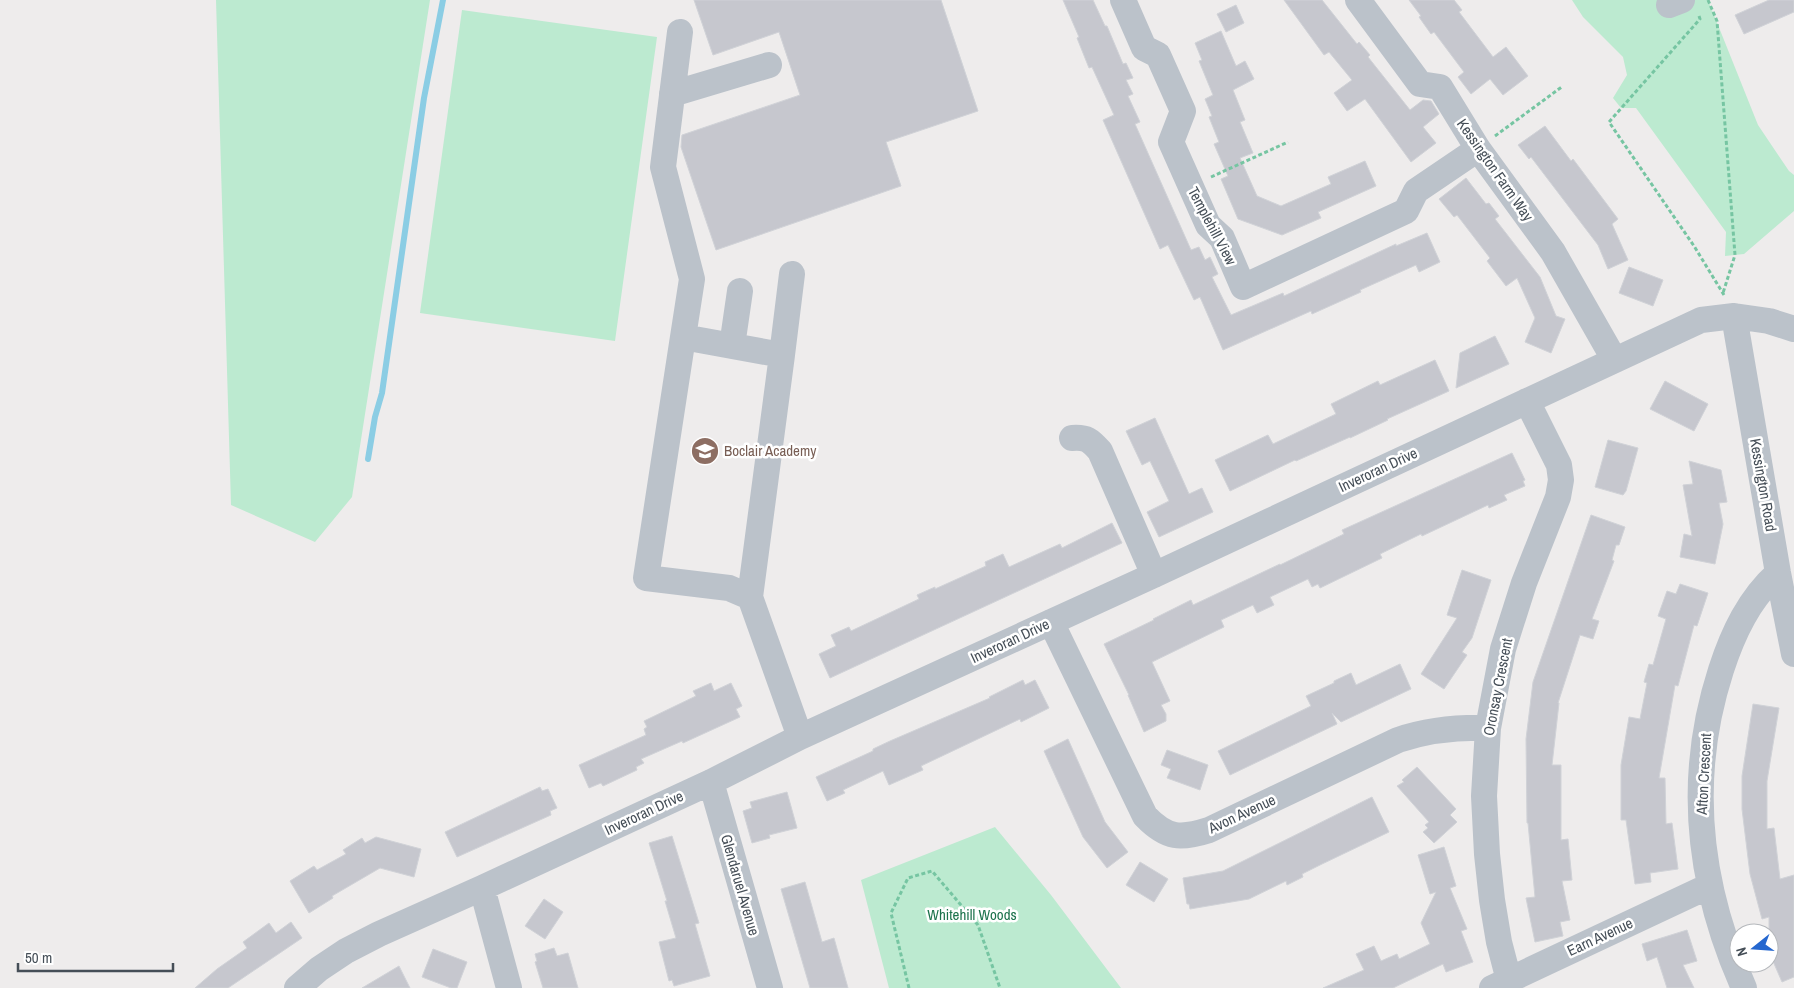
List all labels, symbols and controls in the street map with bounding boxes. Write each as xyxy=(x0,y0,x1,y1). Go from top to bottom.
street label: Kessington Farm Way xyxy=(1452,114,1539,226)
street label: Templehill View xyxy=(1183,183,1242,269)
school or university icon: Boclair Academy xyxy=(690,436,720,466)
street label: Kessington Road xyxy=(1745,437,1782,533)
place label: Boclair Academy xyxy=(724,440,817,461)
street label: Inveroran Drive xyxy=(1335,442,1421,497)
street label: Inveroran Drive xyxy=(967,613,1053,668)
street label: Oronsay Crescent xyxy=(1478,636,1517,738)
street label: Afton Crescent xyxy=(1691,732,1716,816)
street label: Inveroran Drive xyxy=(601,785,687,840)
street label: Avon Avenue xyxy=(1204,789,1279,839)
street label: Glendaruel Avenue xyxy=(716,832,765,938)
park label: Whitehill Woods xyxy=(927,904,1017,925)
street label: Earn Avenue xyxy=(1564,912,1636,961)
north arrow xyxy=(1729,923,1779,973)
scale bar xyxy=(18,940,172,972)
text: N xyxy=(1732,945,1751,958)
text: 50 m xyxy=(25,947,52,968)

